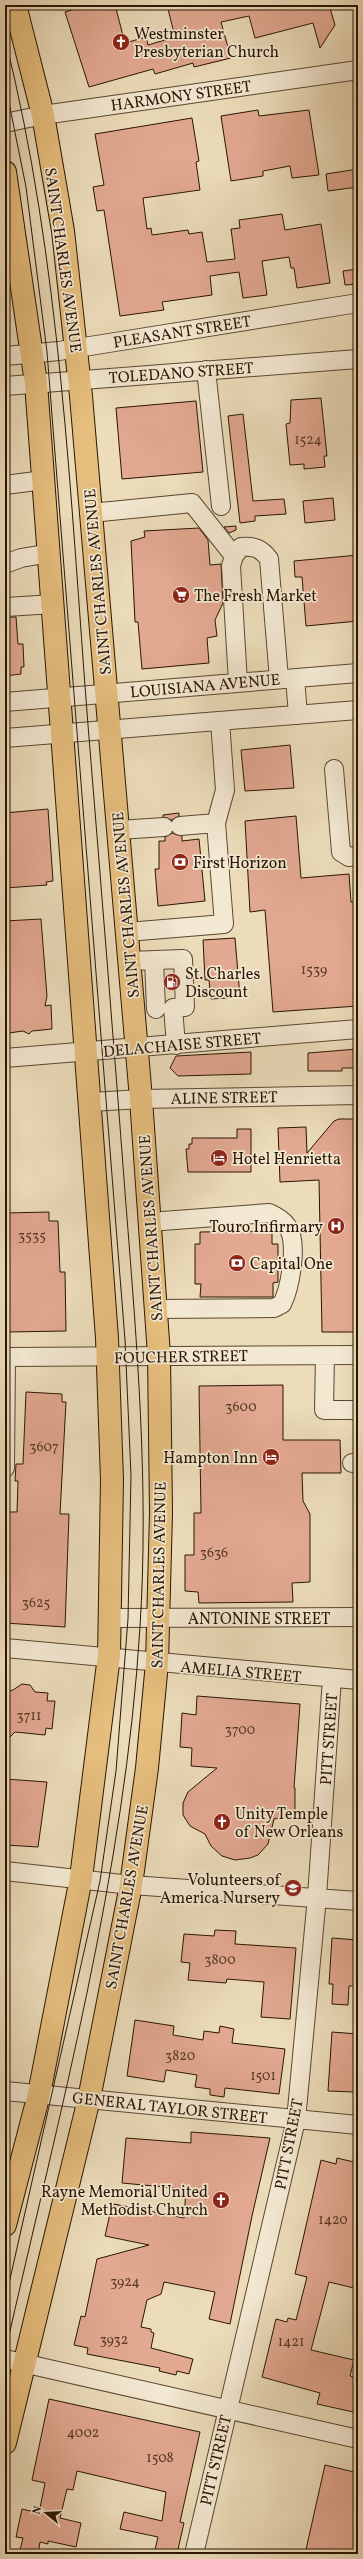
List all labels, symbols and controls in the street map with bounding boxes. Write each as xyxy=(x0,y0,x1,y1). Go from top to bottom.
place label: Westminster Presbyterian Church xyxy=(134,24,279,64)
church icon: Westminster Presbyterian Church xyxy=(111,32,131,52)
street label: HARMONY STREET xyxy=(110,76,253,118)
street label: SAINT CHARLES AVENUE xyxy=(38,166,86,354)
street label: PLEASANT STREET xyxy=(112,311,253,355)
street label: TOLEDANO STREET xyxy=(108,358,254,390)
house number: 1524 xyxy=(294,431,322,450)
street label: SAINT CHARLES AVENUE xyxy=(80,488,118,676)
supermarket icon: The Fresh Market xyxy=(171,585,191,605)
place label: The Fresh Market xyxy=(194,586,317,608)
street label: LOUISIANA AVENUE xyxy=(129,669,281,705)
street label: SAINT CHARLES AVENUE xyxy=(108,811,146,999)
bank icon: First Horizon xyxy=(170,852,190,872)
place label: First Horizon xyxy=(193,853,287,875)
house number: 1539 xyxy=(301,961,327,980)
place label: St. Charles Discount xyxy=(185,964,260,1004)
fuel station icon: St. Charles Discount xyxy=(162,972,182,992)
street label: DELACHAISE STREET xyxy=(102,1028,262,1064)
street label: ALINE STREET xyxy=(170,1087,278,1111)
street label: SAINT CHARLES AVENUE xyxy=(135,1134,169,1322)
hotel icon: Hotel Henrietta xyxy=(209,1148,229,1168)
place label: Hotel Henrietta xyxy=(232,1149,341,1171)
hospital icon: Touro Infirmary xyxy=(326,1216,346,1236)
place label: Touro Infirmary xyxy=(209,1217,323,1239)
house number: 3535 xyxy=(18,1227,46,1246)
bank icon: Capital One xyxy=(227,1253,247,1273)
place label: Capital One xyxy=(250,1254,333,1276)
street label: FOUCHER STREET xyxy=(114,1346,248,1370)
house number: 3600 xyxy=(225,1398,257,1417)
house number: 3607 xyxy=(29,1438,59,1457)
hotel icon: Hampton Inn xyxy=(261,1447,281,1467)
place label: Hampton Inn xyxy=(163,1448,258,1470)
street label: SAINT CHARLES AVENUE xyxy=(147,1481,173,1669)
house number: 3636 xyxy=(200,1544,228,1563)
house number: 3625 xyxy=(22,1594,50,1613)
street label: ANTONINE STREET xyxy=(188,1609,330,1631)
street label: AMELIA STREET xyxy=(179,1657,302,1689)
street label: PITT STREET xyxy=(316,1692,344,1786)
house number: 3711 xyxy=(17,1707,41,1726)
house number: 3700 xyxy=(225,1721,255,1740)
street label: SAINT CHARLES AVENUE xyxy=(101,1803,155,1991)
place label: Unity Temple of New Orleans xyxy=(235,1804,343,1844)
church icon: Unity Temple of New Orleans xyxy=(212,1812,232,1832)
place label: Volunteers of America Nursery xyxy=(160,1870,282,1910)
school or university icon: Volunteers of America Nursery xyxy=(283,1878,303,1898)
house number: 3800 xyxy=(204,1951,236,1970)
house number: 3820 xyxy=(165,2047,195,2066)
house number: 1501 xyxy=(250,2067,276,2086)
street label: GENERAL TAYLOR STREET xyxy=(71,2088,268,2130)
street label: PITT STREET xyxy=(270,2097,310,2192)
place label: Rayne Memorial United Methodist Church xyxy=(41,2182,208,2222)
church icon: Rayne Memorial United Methodist Church xyxy=(211,2190,231,2210)
house number: 1420 xyxy=(318,2211,348,2230)
house number: 3924 xyxy=(110,2273,140,2292)
house number: 3932 xyxy=(100,2331,128,2350)
house number: 1421 xyxy=(278,2333,304,2352)
street label: PITT STREET xyxy=(196,2413,238,2508)
house number: 4002 xyxy=(67,2424,99,2443)
house number: 1508 xyxy=(146,2449,174,2468)
north arrow xyxy=(26,2493,66,2533)
text: N xyxy=(30,2504,46,2516)

